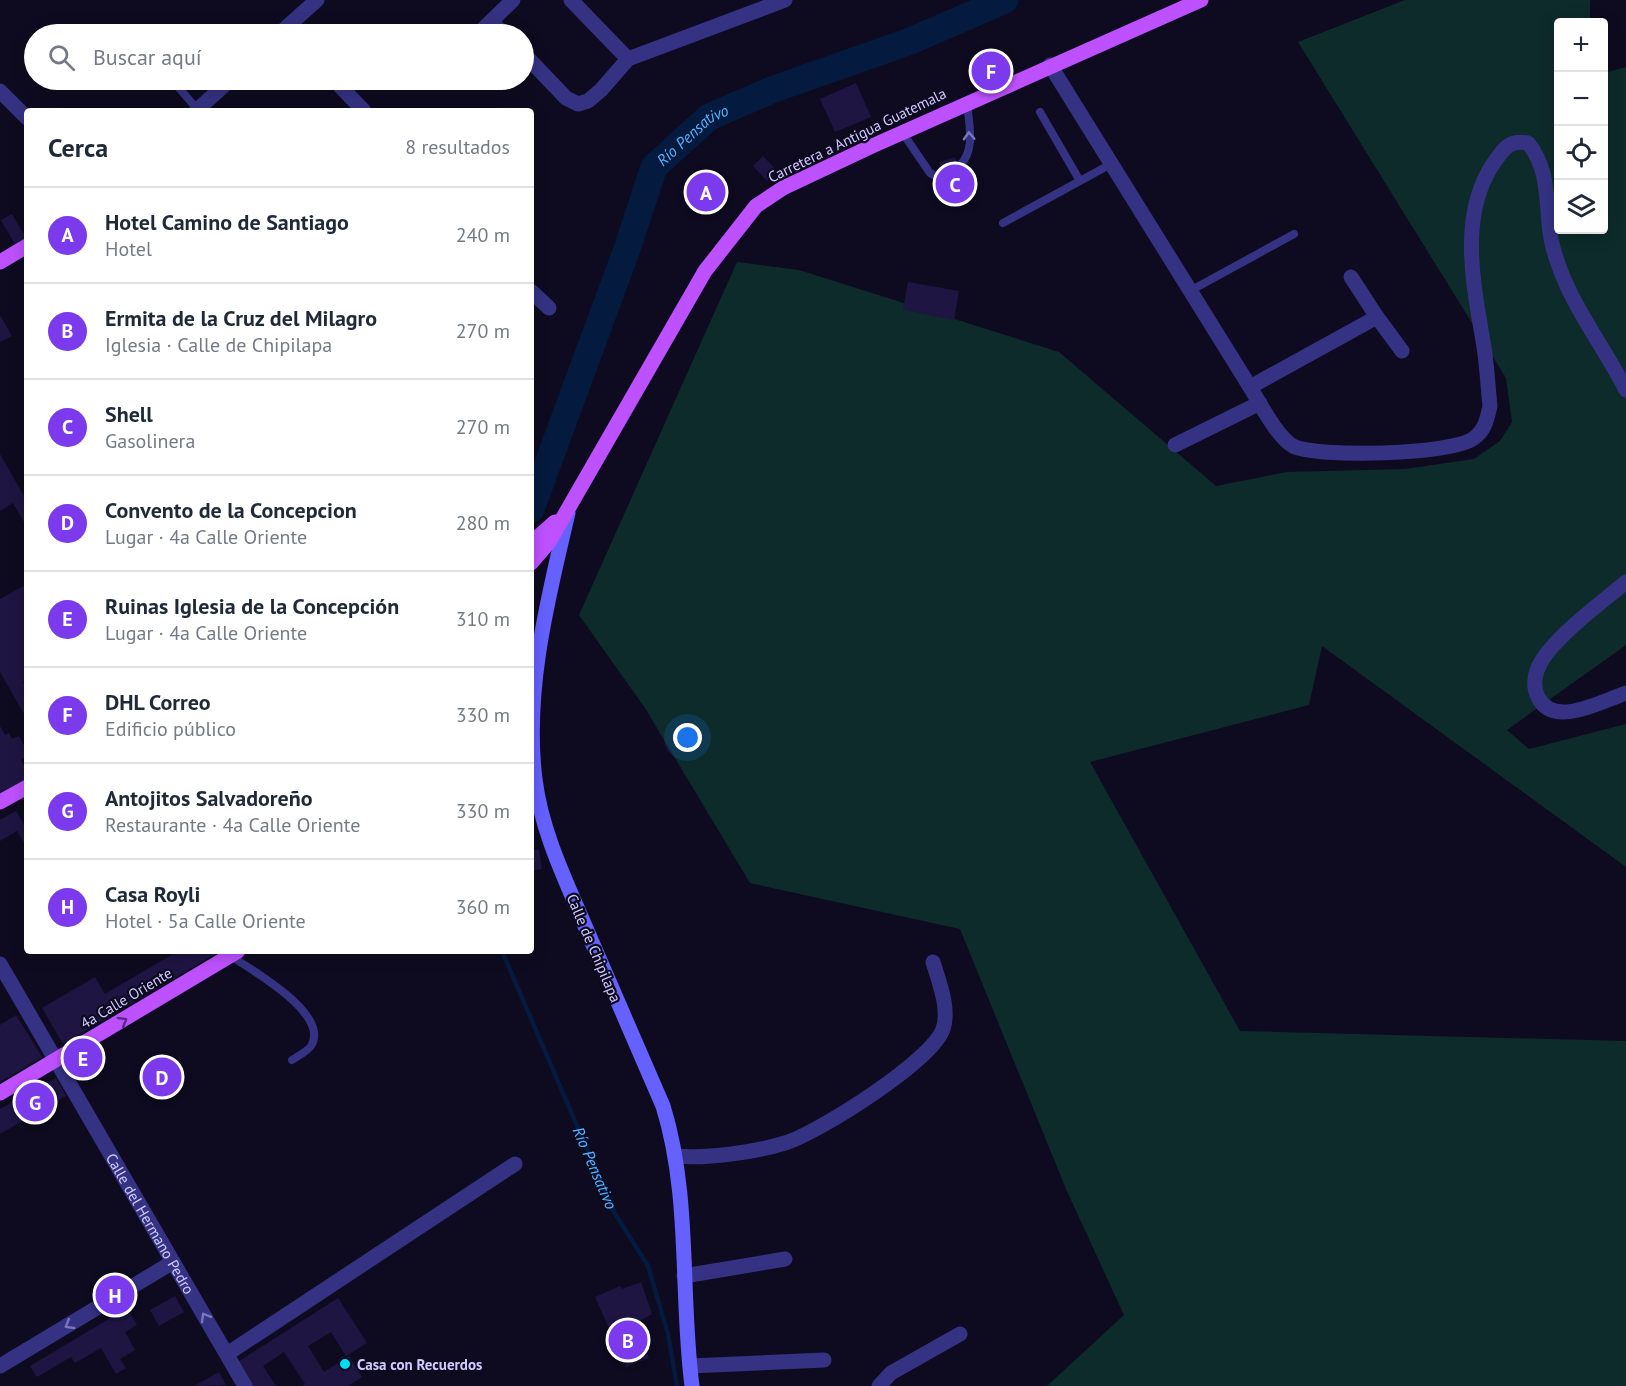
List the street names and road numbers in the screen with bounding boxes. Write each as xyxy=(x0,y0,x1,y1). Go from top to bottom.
street label: Carretera a Antigua Guatemala xyxy=(765,84,949,186)
street label: Calle de Chipilapa xyxy=(563,891,625,1005)
street label: 4a Calle Oriente xyxy=(77,963,175,1033)
street label: Calle del Hermano Pedro xyxy=(103,1149,199,1297)

